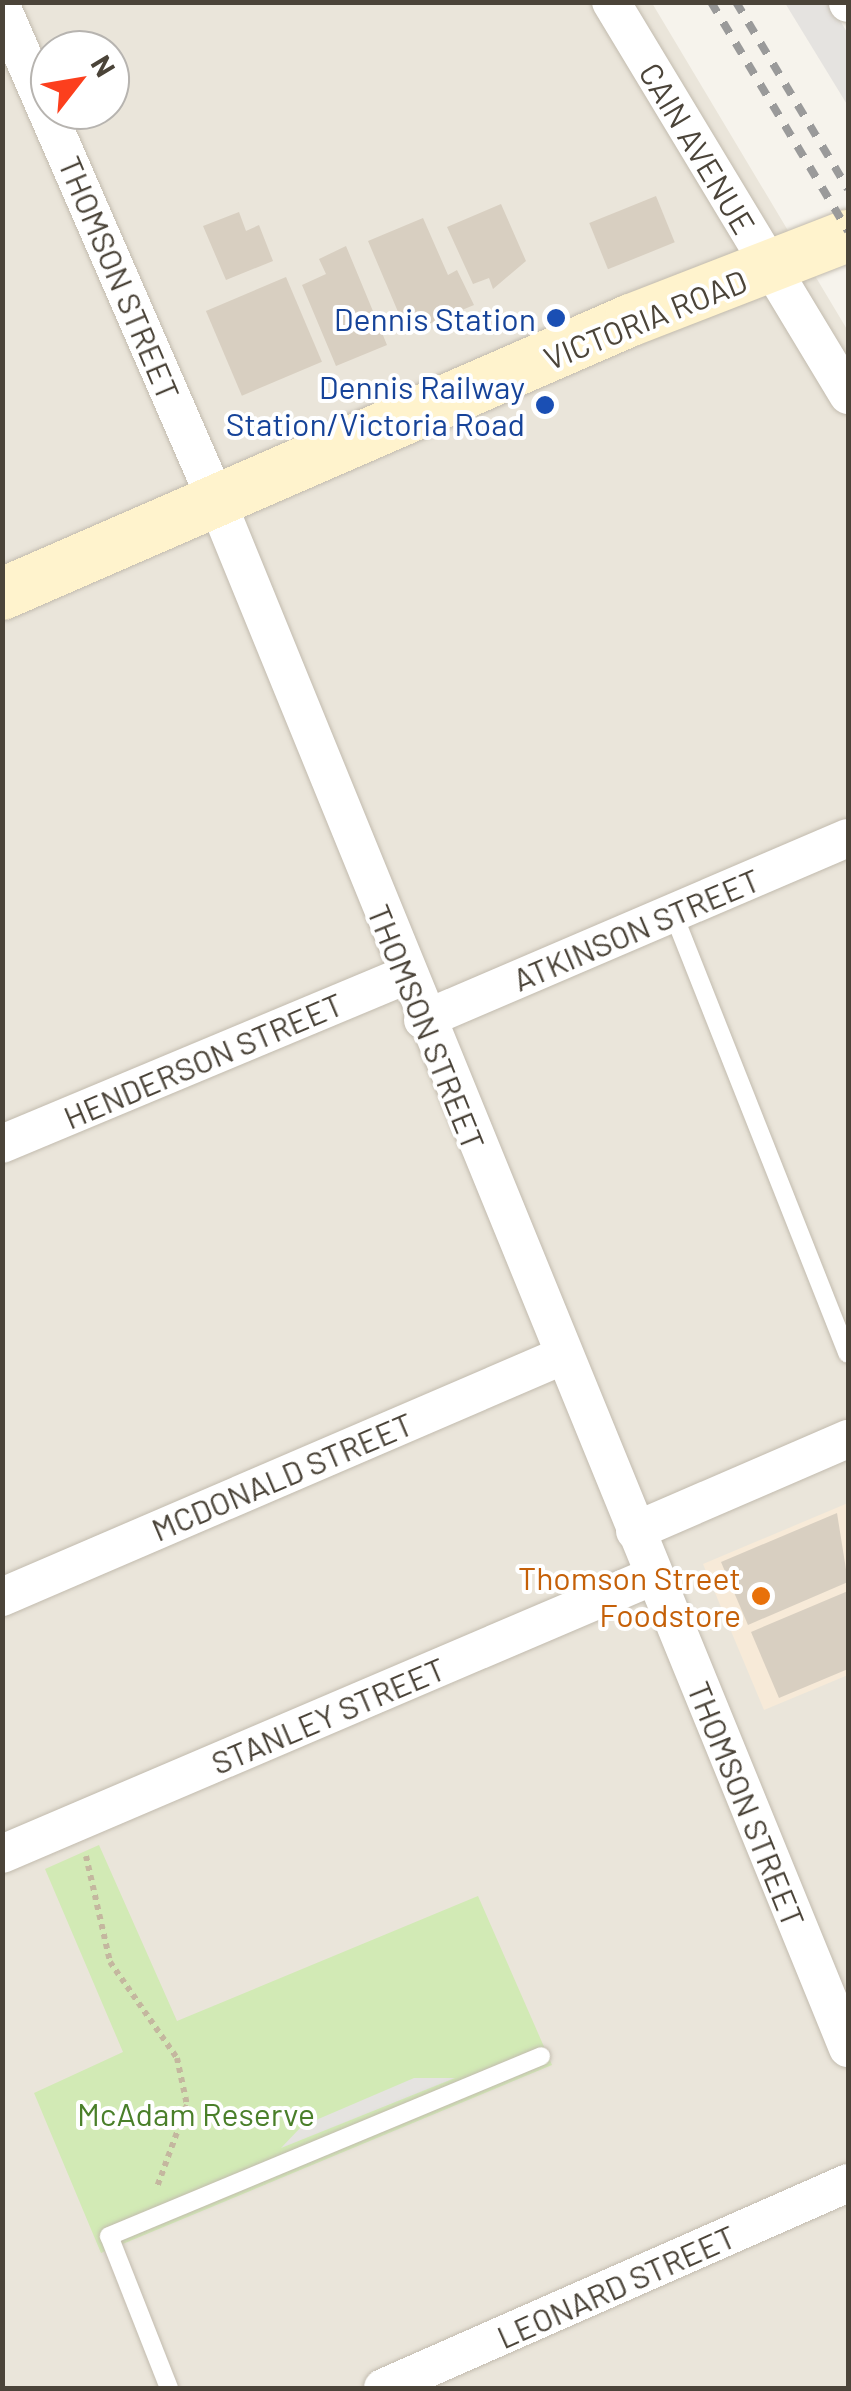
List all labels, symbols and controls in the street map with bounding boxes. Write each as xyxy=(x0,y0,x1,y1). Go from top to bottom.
north arrow xyxy=(30,30,130,130)
text: N xyxy=(85,49,123,82)
street label: CAIN AVENUE xyxy=(632,56,764,240)
street label: THOMSON STREET xyxy=(51,150,189,406)
street label: VICTORIA ROAD xyxy=(538,261,752,377)
place label: Dennis Station xyxy=(334,299,536,337)
marker: Dennis Station xyxy=(545,307,567,329)
place label: Dennis Railway Station/Victoria Road xyxy=(226,368,525,443)
marker: Dennis Railway Station/Victoria Road xyxy=(534,394,556,416)
street label: ATKINSON STREET xyxy=(507,860,765,998)
street label: THOMSON STREET xyxy=(360,899,494,1155)
street label: HENDERSON STREET xyxy=(58,984,348,1136)
street label: MCDONALD STREET xyxy=(146,1404,418,1548)
place label: Thomson Street Foodstore xyxy=(518,1559,741,1634)
marker: Thomson Street Foodstore xyxy=(750,1585,772,1607)
street label: STANLEY STREET xyxy=(205,1648,451,1782)
street label: THOMSON STREET xyxy=(680,1676,814,1932)
park label: McAdam Reserve xyxy=(77,2094,315,2132)
street label: LEONARD STREET xyxy=(491,2216,741,2356)

